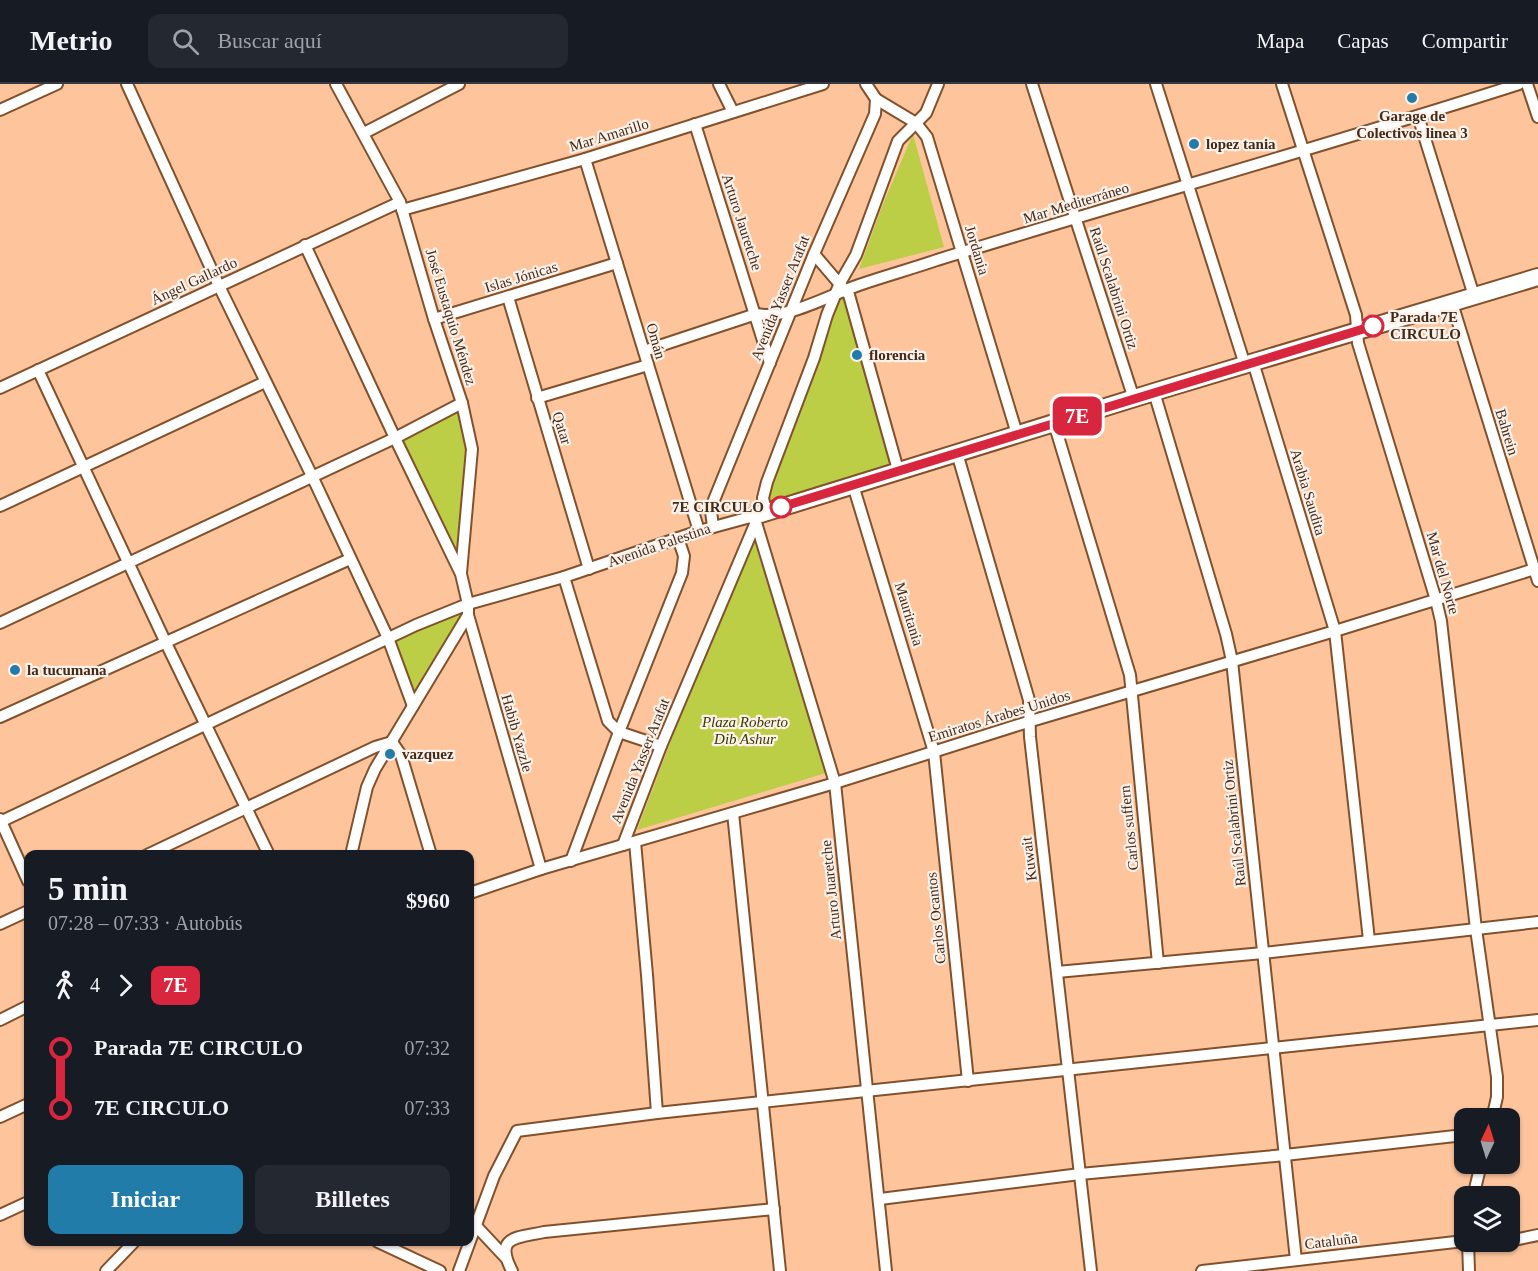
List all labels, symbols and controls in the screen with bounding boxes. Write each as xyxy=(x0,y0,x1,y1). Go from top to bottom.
search box xyxy=(148,14,568,68)
text: Metrio xyxy=(30,25,112,56)
icon: search xyxy=(169,25,202,58)
text: Buscar aquí xyxy=(217,28,322,53)
text: Mapa xyxy=(1257,29,1304,53)
text: Capas xyxy=(1337,29,1389,53)
text: Compartir xyxy=(1422,29,1508,53)
marker: Garage de Colectivos linea 3 xyxy=(1405,91,1419,105)
place label: Garage de Colectivos linea 3 xyxy=(1356,108,1468,141)
street label: Mar Amarillo xyxy=(567,115,651,155)
place label: lopez tania xyxy=(1206,136,1276,152)
marker: lopez tania xyxy=(1187,137,1201,151)
street label: Arturo Jauretche xyxy=(719,172,765,273)
street label: Mar Mediterráneo xyxy=(1021,179,1131,227)
street label: Jordania xyxy=(962,223,992,277)
street label: Raúl Scalabrini Ortiz xyxy=(1087,225,1141,351)
street label: Avenida Yasser Arafat xyxy=(748,232,813,363)
street label: José Eustaquio Méndez xyxy=(423,247,479,387)
street label: Ángel Gallardo xyxy=(149,254,239,308)
street label: Islas Jónicas xyxy=(483,258,560,296)
place label: Parada 7E CIRCULO xyxy=(1390,309,1461,342)
marker: Parada 7E CIRCULO xyxy=(1362,315,1384,337)
street label: Omán xyxy=(643,321,669,361)
place label: florencia xyxy=(869,347,926,363)
marker: florencia xyxy=(850,348,864,362)
line badge: 7E xyxy=(1050,396,1104,436)
text: 7E xyxy=(1065,404,1089,428)
street label: Bahrein xyxy=(1492,407,1522,458)
street label: Qatar xyxy=(549,410,575,446)
street label: Arabia Saudita xyxy=(1287,447,1329,537)
marker: 7E CIRCULO xyxy=(770,496,792,518)
place label: 7E CIRCULO xyxy=(672,499,764,515)
street label: Avenida Palestina xyxy=(606,520,713,570)
street label: Mar del Norte xyxy=(1424,530,1462,616)
street label: Mauritania xyxy=(892,580,926,648)
place label: la tucumana xyxy=(27,662,107,678)
marker: la tucumana xyxy=(8,663,22,677)
street label: Emiratos Árabes Unidos xyxy=(926,687,1072,745)
street label: Habib Yazzle xyxy=(498,692,536,774)
street label: Avenida Yasser Arafat xyxy=(608,695,673,826)
park label: Plaza Roberto Dib Ashur xyxy=(701,714,789,747)
place label: vazquez xyxy=(402,746,454,762)
marker: vazquez xyxy=(383,747,397,761)
street label: Raúl Scalabrini Ortiz xyxy=(1219,758,1249,887)
street label: Carlos suffern xyxy=(1117,784,1141,871)
street label: Kuwait xyxy=(1018,835,1040,882)
street label: Arturo Juaretche xyxy=(818,839,844,941)
text: 5 min xyxy=(48,871,128,907)
street label: Carlos Ocantos xyxy=(923,871,949,965)
text: $960 xyxy=(406,888,450,913)
text: 07:28 – 07:33 · Autobús xyxy=(48,912,242,934)
icon: walk xyxy=(48,969,81,1002)
icon: forward xyxy=(109,969,142,1002)
text: 7E xyxy=(163,973,188,997)
text: 4 xyxy=(90,974,100,996)
text: Parada 7E CIRCULO xyxy=(94,1035,303,1060)
text: 07:32 xyxy=(404,1037,450,1059)
text: 7E CIRCULO xyxy=(94,1095,229,1120)
text: 07:33 xyxy=(404,1097,450,1119)
north arrow xyxy=(1454,1108,1520,1174)
map controls xyxy=(1454,1108,1520,1252)
button: Iniciar xyxy=(48,1165,243,1234)
button: Billetes xyxy=(255,1165,450,1234)
button: layers xyxy=(1454,1186,1520,1252)
street label: Cataluña xyxy=(1304,1230,1359,1252)

